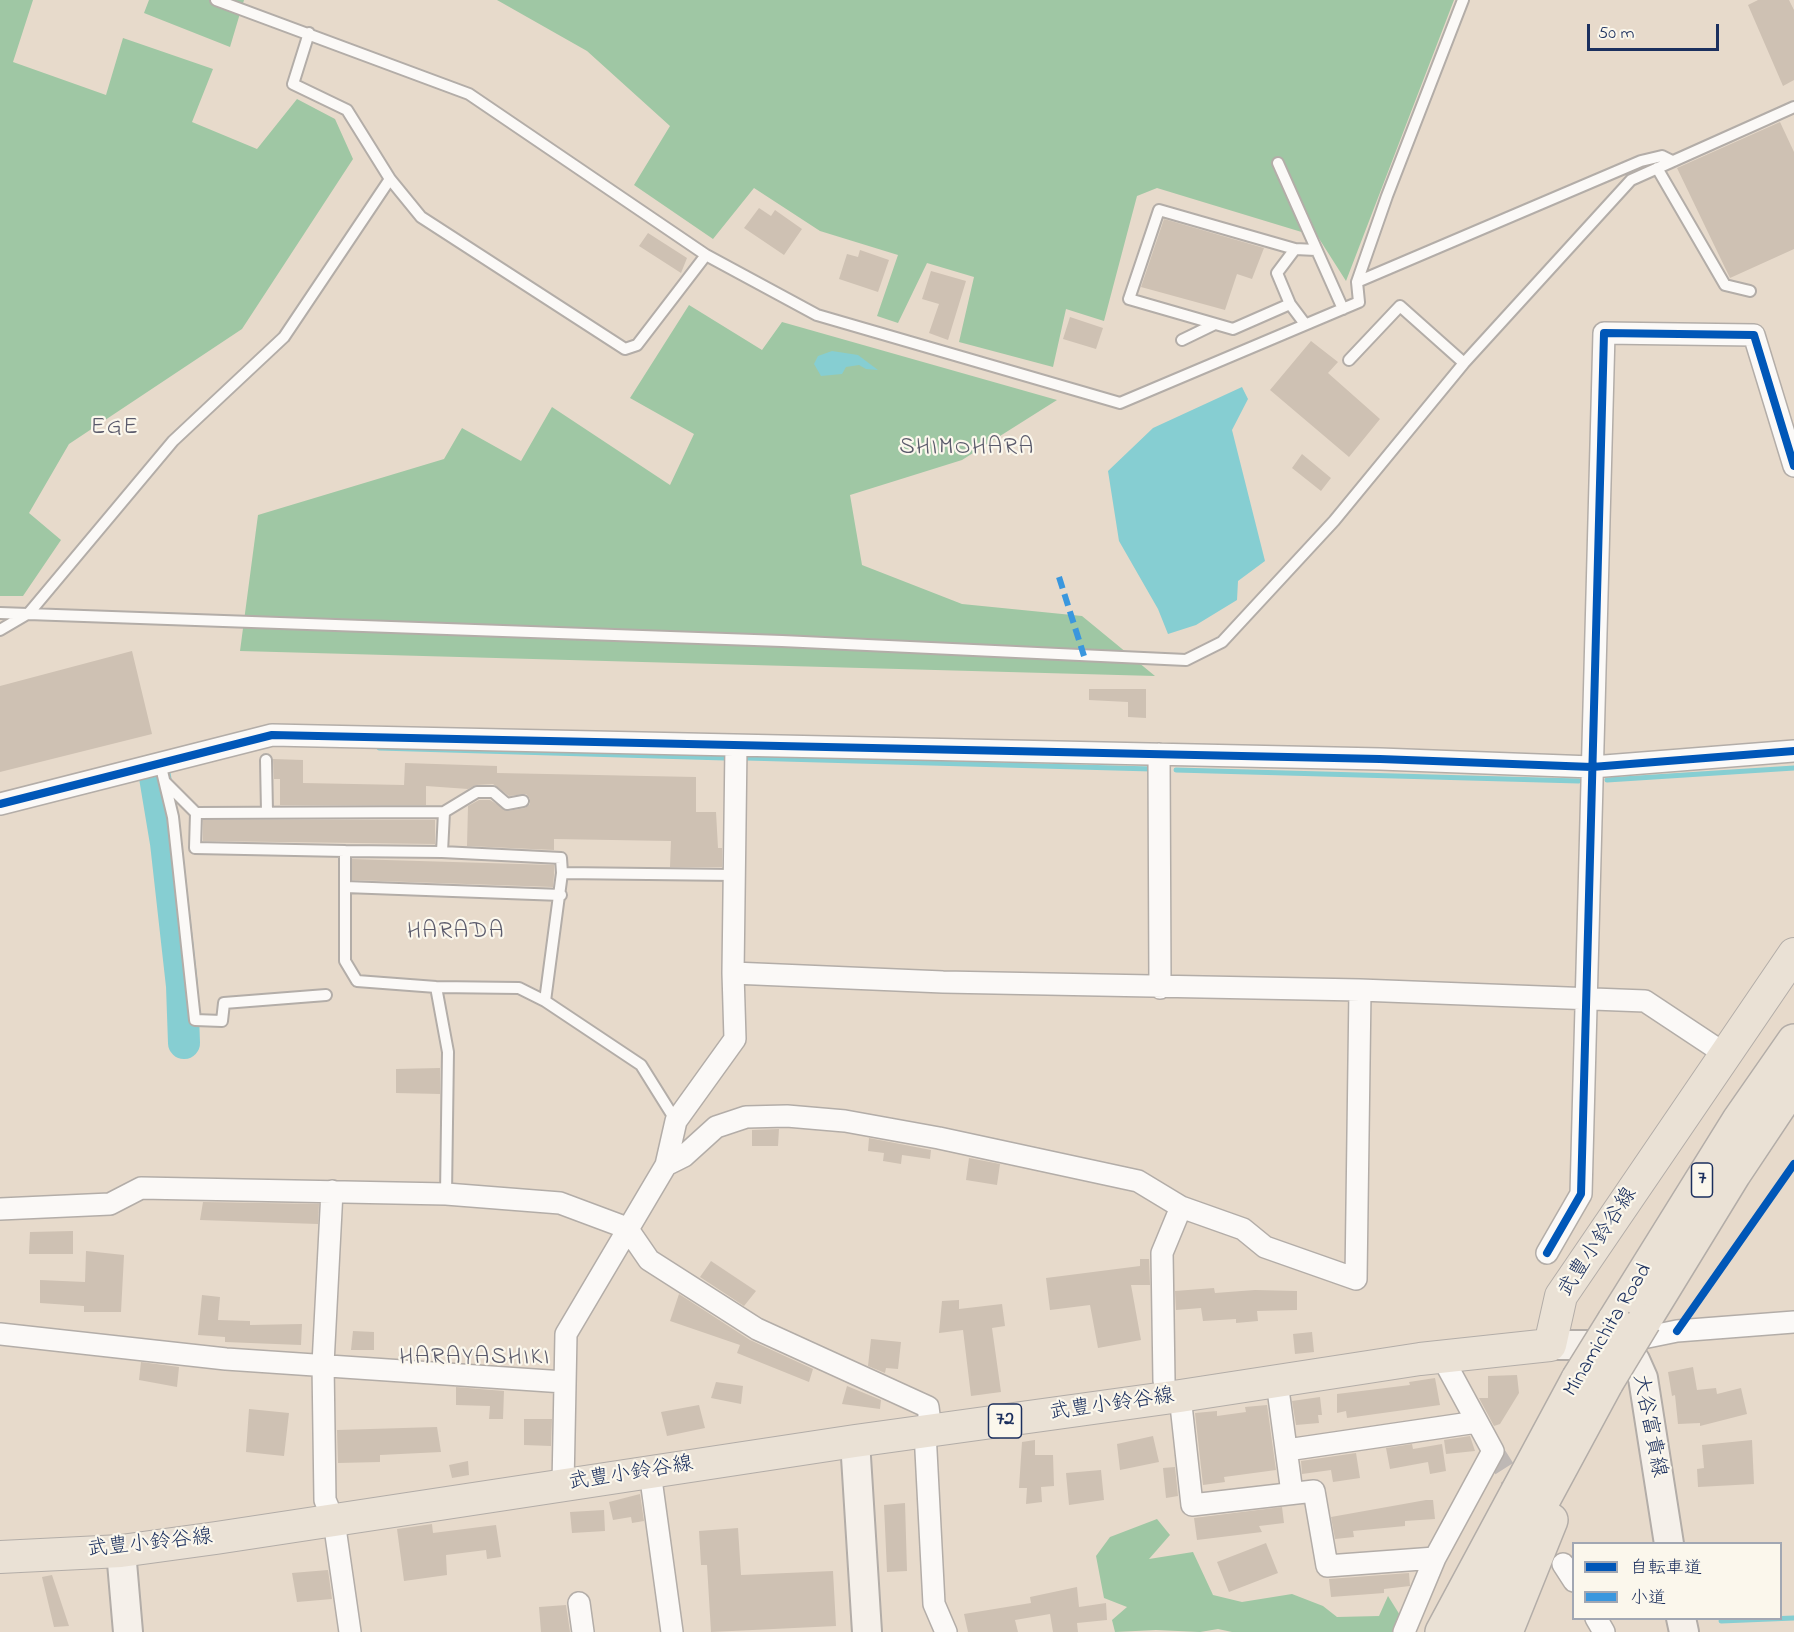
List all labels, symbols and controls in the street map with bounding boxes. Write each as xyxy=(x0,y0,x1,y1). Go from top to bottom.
scale bar xyxy=(1590,12,1722,50)
text: 50 m xyxy=(1598,21,1635,47)
district label: EGE xyxy=(91,415,139,443)
district label: SHIMOHARA xyxy=(899,435,1035,463)
district label: HARADA xyxy=(407,919,505,947)
road number: 7 xyxy=(1692,1163,1712,1197)
street label: 武豊小鈴谷線 xyxy=(1554,1183,1644,1303)
street label: Minamichita Road xyxy=(1559,1260,1659,1402)
district label: HARAYASHIKI xyxy=(399,1345,551,1373)
street label: 大谷富貴線 xyxy=(1626,1372,1670,1480)
street label: 武豊小鈴谷線 xyxy=(1048,1385,1176,1427)
road number: 72 xyxy=(988,1404,1022,1438)
street label: 武豊小鈴谷線 xyxy=(567,1453,695,1497)
street label: 武豊小鈴谷線 xyxy=(86,1526,214,1564)
legend xyxy=(1572,1542,1782,1620)
text: 自転車道 xyxy=(1630,1556,1702,1582)
text: 小道 xyxy=(1630,1586,1666,1612)

